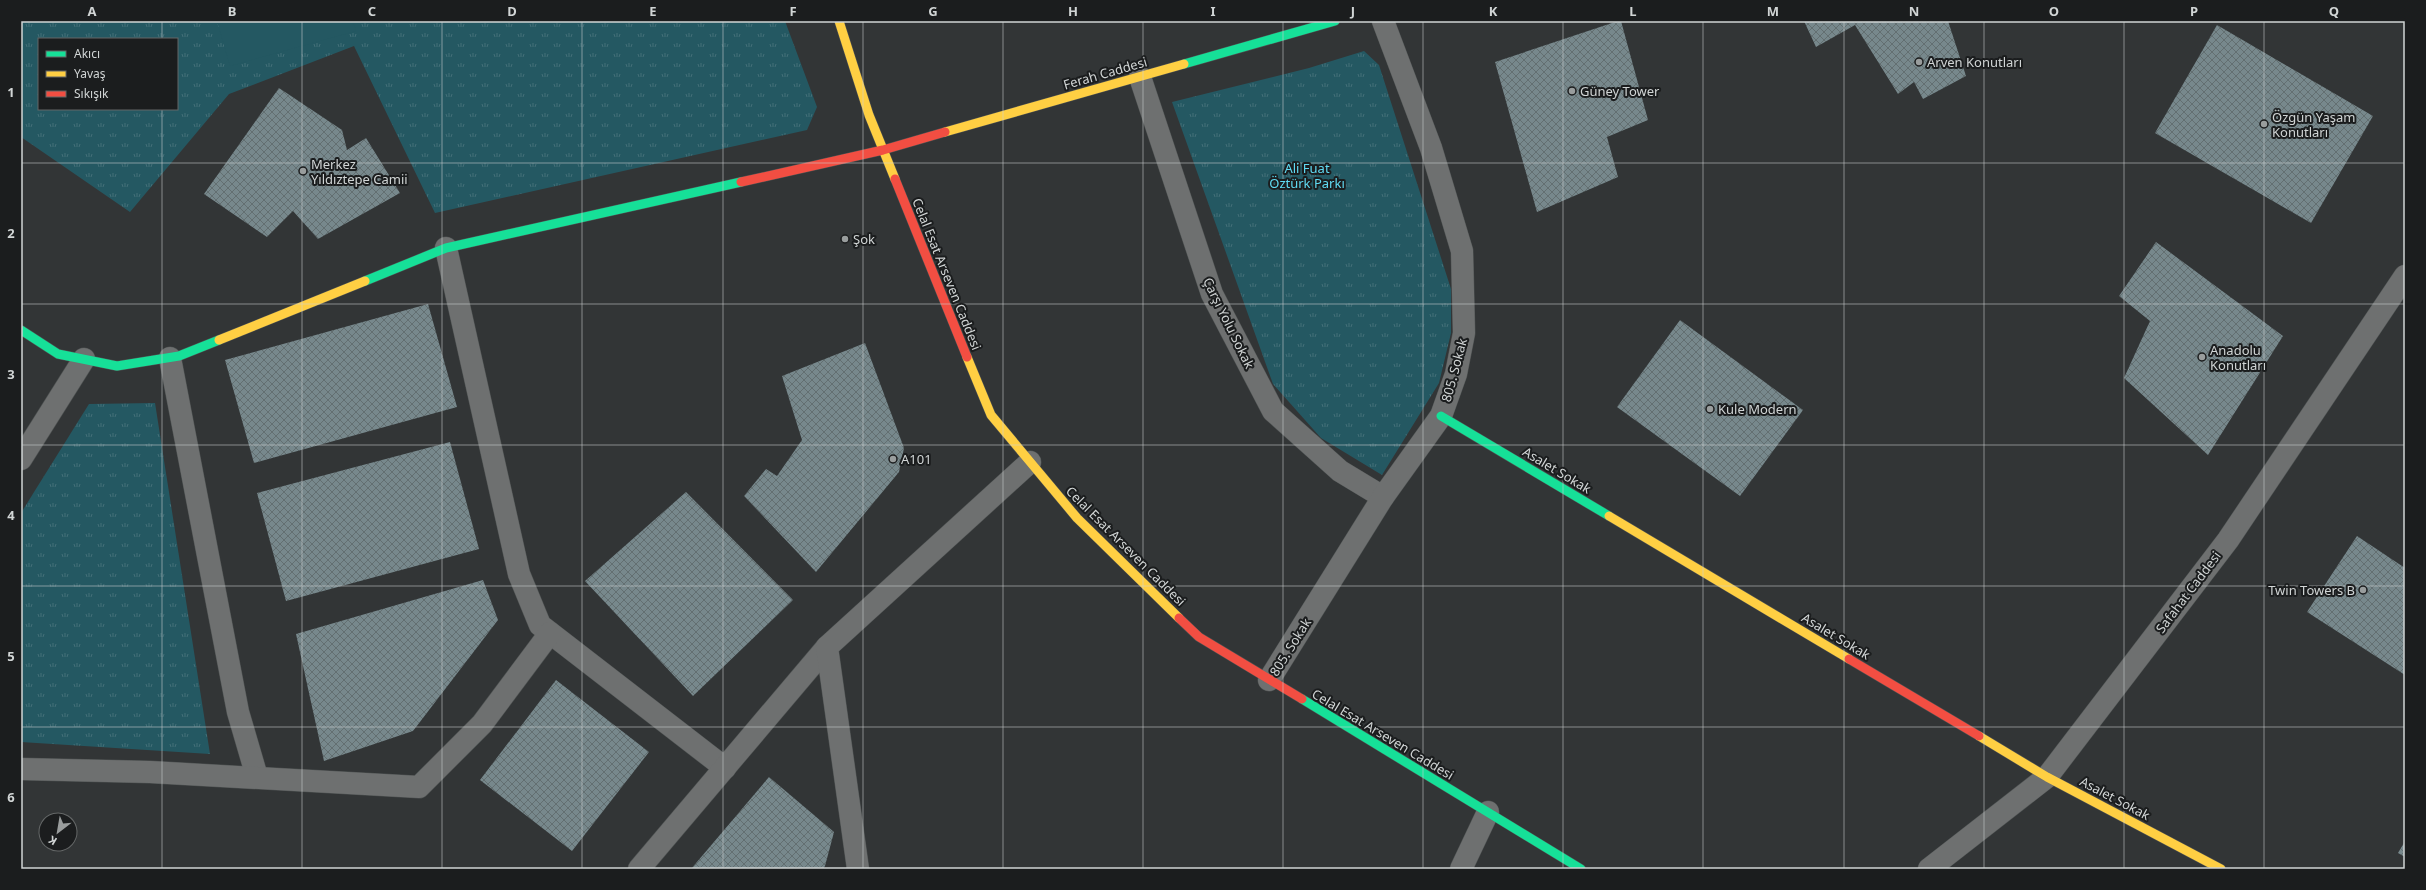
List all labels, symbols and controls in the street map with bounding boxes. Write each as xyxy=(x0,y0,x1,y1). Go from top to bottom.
text: A xyxy=(88,2,97,20)
text: B xyxy=(228,2,236,20)
text: C xyxy=(368,2,376,20)
text: D xyxy=(507,2,517,20)
text: E xyxy=(649,2,657,20)
text: F xyxy=(789,2,797,20)
text: G xyxy=(928,2,938,20)
text: H xyxy=(1068,2,1078,20)
text: I xyxy=(1210,2,1216,20)
text: J xyxy=(1350,2,1355,20)
text: K xyxy=(1489,2,1498,20)
text: L xyxy=(1629,2,1637,20)
text: M xyxy=(1767,2,1779,20)
text: N xyxy=(1909,2,1919,20)
text: O xyxy=(2049,2,2059,20)
text: P xyxy=(2190,2,2198,20)
text: Q xyxy=(2329,2,2339,20)
legend xyxy=(38,38,178,110)
text: Akıcı xyxy=(74,45,100,62)
street label: Ferah Caddesi xyxy=(1061,52,1149,94)
place label: Arven Konutları xyxy=(1927,53,2022,71)
marker: Arven Konutları xyxy=(1914,57,1924,67)
text: Yavaş xyxy=(74,65,106,82)
place label: Güney Tower xyxy=(1580,82,1660,100)
text: 1 xyxy=(7,83,15,101)
text: Sıkışık xyxy=(74,85,109,102)
marker: Güney Tower xyxy=(1567,86,1577,96)
place label: Özgün Yaşam Konutları xyxy=(2272,108,2355,141)
marker: Özgün Yaşam Konutları xyxy=(2259,119,2269,129)
place label: Merkez Yıldıztepe Camii xyxy=(311,155,408,188)
park label: Ali Fuat Öztürk Parkı xyxy=(1269,159,1345,192)
marker: Merkez Yıldıztepe Camii xyxy=(298,166,308,176)
street label: Celal Esat Arseven Caddesi xyxy=(908,195,986,353)
text: 2 xyxy=(7,224,15,242)
place label: Şok xyxy=(853,230,875,248)
marker: Şok xyxy=(840,234,850,244)
street label: Çarşı Yolu Sokak xyxy=(1199,274,1259,372)
street label: 805. Sokak xyxy=(1437,336,1471,404)
place label: Anadolu Konutları xyxy=(2210,341,2266,374)
marker: Anadolu Konutları xyxy=(2197,352,2207,362)
text: 3 xyxy=(7,365,15,383)
place label: Kule Modern xyxy=(1718,400,1797,418)
marker: Kule Modern xyxy=(1705,404,1715,414)
street label: Asalet Sokak xyxy=(1519,443,1595,498)
place label: A101 xyxy=(901,450,932,468)
marker: A101 xyxy=(888,454,898,464)
street label: Celal Esat Arseven Caddesi xyxy=(1062,482,1190,610)
text: 4 xyxy=(7,506,15,524)
street label: Safahat Caddesi xyxy=(2151,547,2225,637)
place label: Twin Towers B xyxy=(2268,581,2355,599)
marker: Twin Towers B xyxy=(2358,585,2368,595)
street label: Asalet Sokak xyxy=(1798,609,1874,664)
street label: 805. Sokak xyxy=(1265,614,1315,679)
text: 5 xyxy=(7,647,15,665)
street label: Celal Esat Arseven Caddesi xyxy=(1309,684,1457,784)
street label: Asalet Sokak xyxy=(2077,772,2153,824)
text: 6 xyxy=(7,788,15,806)
north arrow xyxy=(38,812,78,852)
text: K xyxy=(45,832,60,849)

